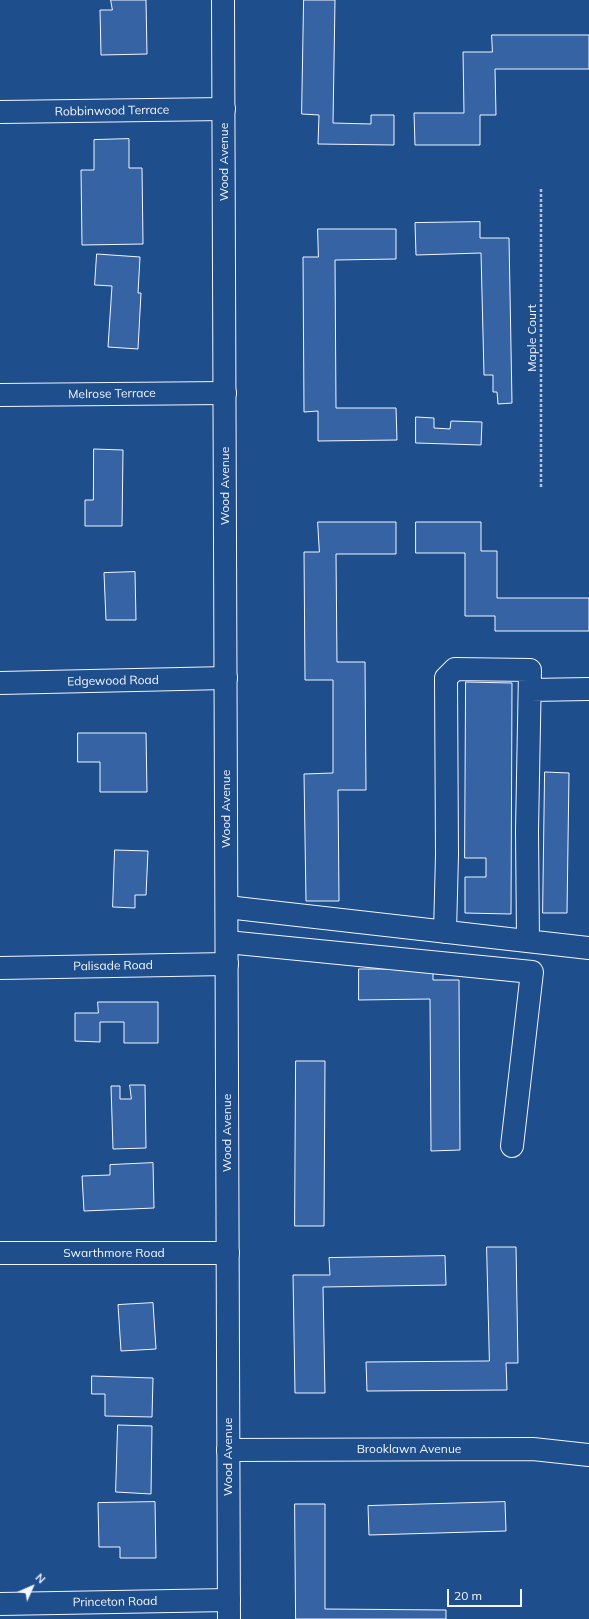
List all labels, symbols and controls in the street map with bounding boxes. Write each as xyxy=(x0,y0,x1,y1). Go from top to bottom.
street label: Robbinwood Terrace xyxy=(55,103,169,119)
street label: Wood Avenue xyxy=(217,123,231,201)
street label: Maple Court xyxy=(525,304,539,372)
street label: Melrose Terrace xyxy=(68,386,156,402)
street label: Wood Avenue xyxy=(218,447,232,525)
street label: Edgewood Road xyxy=(67,673,159,689)
street label: Wood Avenue xyxy=(219,770,233,848)
street label: Palisade Road xyxy=(73,958,153,974)
street label: Wood Avenue xyxy=(220,1094,234,1172)
street label: Swarthmore Road xyxy=(63,1246,165,1260)
street label: Wood Avenue xyxy=(221,1418,235,1496)
street label: Brooklawn Avenue xyxy=(357,1442,461,1456)
north arrow xyxy=(12,1567,52,1607)
text: N xyxy=(33,1571,48,1586)
scale bar xyxy=(449,1581,524,1607)
text: 20 m xyxy=(454,1588,482,1603)
street label: Princeton Road xyxy=(72,1594,158,1610)

